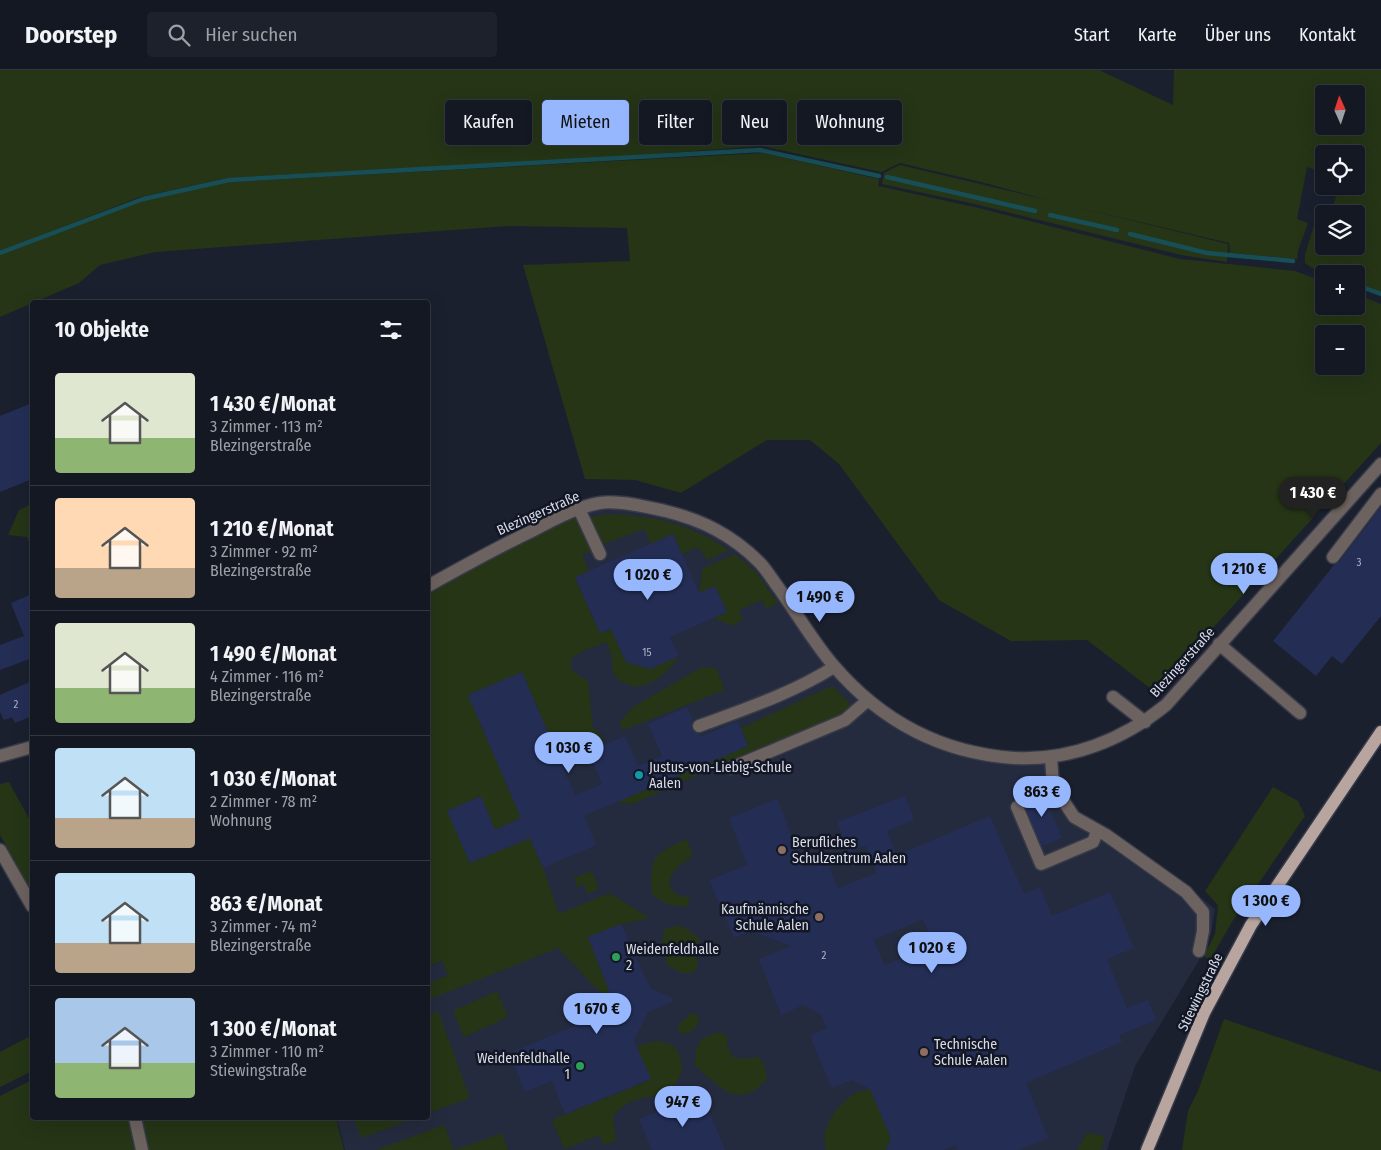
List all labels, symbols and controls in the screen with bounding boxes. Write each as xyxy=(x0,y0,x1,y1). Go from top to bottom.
search box xyxy=(147,12,497,57)
text: Doorstep xyxy=(25,21,117,49)
icon: search xyxy=(165,21,193,49)
text: Hier suchen xyxy=(205,23,298,46)
text: Start xyxy=(1074,24,1110,46)
text: Karte xyxy=(1138,24,1177,46)
text: Über uns xyxy=(1205,24,1271,46)
text: Kontakt xyxy=(1299,24,1356,46)
north arrow xyxy=(1315,85,1365,135)
map controls xyxy=(1315,85,1365,375)
chip: Kaufen xyxy=(445,100,532,145)
chip: Mieten xyxy=(542,100,629,145)
chip: Filter xyxy=(639,100,712,145)
chip: Neu xyxy=(722,100,787,145)
chip: Wohnung xyxy=(797,100,902,145)
button: locate xyxy=(1315,145,1365,195)
button: layers xyxy=(1315,205,1365,255)
button: + xyxy=(1315,265,1365,315)
icon: filters xyxy=(377,316,405,344)
text: 10 Objekte xyxy=(55,317,149,343)
button: − xyxy=(1315,325,1365,375)
text: 1 430 €/Monat xyxy=(210,391,336,417)
icon: home xyxy=(95,393,155,453)
text: 3 Zimmer · 113 m² xyxy=(210,417,323,436)
text: Blezingerstraße xyxy=(210,436,311,455)
pin: 1 430 € xyxy=(1267,476,1359,519)
text: 1 430 € xyxy=(1290,483,1336,502)
street label: Blezingerstraße xyxy=(494,488,582,539)
text: 1 210 €/Monat xyxy=(210,516,334,542)
icon: home xyxy=(95,518,155,578)
text: 3 Zimmer · 92 m² xyxy=(210,542,318,561)
pin: 1 210 € xyxy=(1198,552,1290,595)
house number: 3 xyxy=(1357,556,1362,569)
pin: 1 020 € xyxy=(602,558,694,601)
text: 1 210 € xyxy=(1222,559,1266,578)
text: Blezingerstraße xyxy=(210,561,311,580)
text: 1 020 € xyxy=(625,565,671,584)
pin: 1 490 € xyxy=(774,580,866,623)
text: 1 490 € xyxy=(797,587,843,606)
street label: Blezingerstraße xyxy=(1146,624,1218,701)
text: 1 490 €/Monat xyxy=(210,641,337,667)
icon: home xyxy=(95,643,155,703)
house number: 15 xyxy=(642,646,652,659)
text: 4 Zimmer · 116 m² xyxy=(210,667,324,686)
text: Blezingerstraße xyxy=(210,686,311,705)
house number: 2 xyxy=(14,698,19,711)
pin: 1 030 € xyxy=(523,732,615,774)
text: 1 030 € xyxy=(546,738,592,757)
place label: Justus-von-Liebig-Schule Aalen xyxy=(649,759,792,792)
text: 1 030 €/Monat xyxy=(210,766,337,792)
icon: home xyxy=(95,768,155,828)
marker: Justus-von-Liebig-Schule Aalen xyxy=(633,769,645,781)
pin: 863 € xyxy=(1007,776,1077,818)
text: 863 € xyxy=(1024,782,1060,801)
text: 2 Zimmer · 78 m² xyxy=(210,792,317,811)
text: Wohnung xyxy=(210,811,271,830)
place label: Berufliches Schulzentrum Aalen xyxy=(792,834,906,867)
marker: Berufliches Schulzentrum Aalen xyxy=(776,844,788,856)
pin: 1 300 € xyxy=(1220,884,1312,927)
text: 863 €/Monat xyxy=(210,891,322,917)
text: 1 300 € xyxy=(1242,891,1290,910)
icon: home xyxy=(95,893,155,953)
place label: Kaufmännische Schule Aalen xyxy=(721,901,809,934)
marker: Kaufmännische Schule Aalen xyxy=(813,911,825,923)
text: 3 Zimmer · 74 m² xyxy=(210,917,317,936)
pin: 1 020 € xyxy=(886,932,978,974)
text: Blezingerstraße xyxy=(210,936,311,955)
text: 1 020 € xyxy=(909,938,955,957)
place label: Weidenfeldhalle 2 xyxy=(626,941,719,974)
house number: 2 xyxy=(822,949,827,962)
street label: Stiewingstraße xyxy=(1174,950,1227,1034)
marker: Weidenfeldhalle 2 xyxy=(610,951,622,963)
pin: 1 670 € xyxy=(551,992,643,1035)
text: 1 670 € xyxy=(574,999,620,1018)
text: 1 300 €/Monat xyxy=(210,1016,337,1042)
icon: home xyxy=(95,1018,155,1078)
place label: Technische Schule Aalen xyxy=(934,1036,1007,1069)
text: 3 Zimmer · 110 m² xyxy=(210,1042,324,1061)
marker: Technische Schule Aalen xyxy=(918,1046,930,1058)
place label: Weidenfeldhalle 1 xyxy=(477,1050,570,1083)
marker: Weidenfeldhalle 1 xyxy=(574,1060,586,1072)
text: Stiewingstraße xyxy=(210,1061,307,1080)
pin: 947 € xyxy=(648,1086,718,1128)
text: 947 € xyxy=(666,1092,700,1111)

